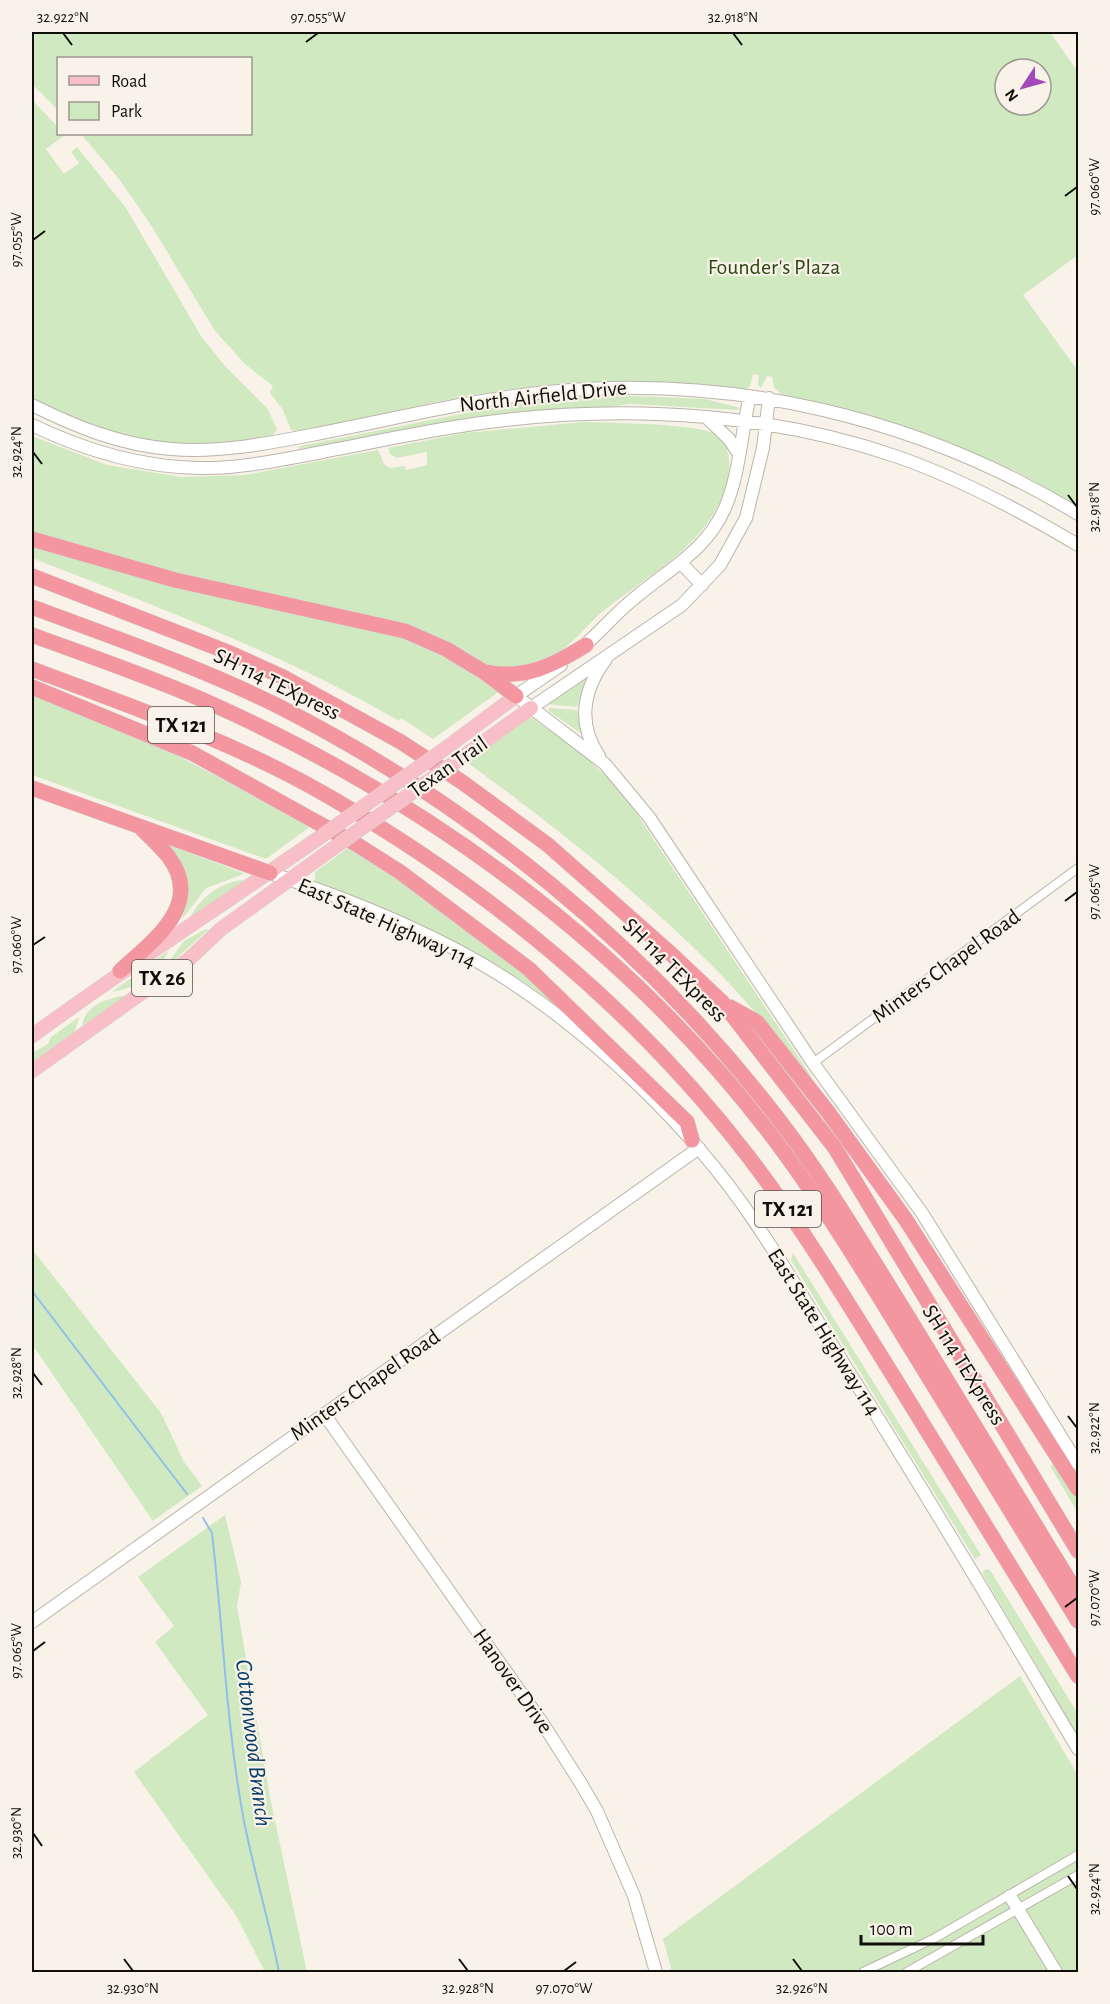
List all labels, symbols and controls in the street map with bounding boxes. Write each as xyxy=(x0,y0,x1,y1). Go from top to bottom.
text: 32.922°N xyxy=(37,10,89,25)
text: 97.055°W xyxy=(290,10,346,25)
text: 32.918°N xyxy=(708,10,758,25)
legend xyxy=(57,57,252,135)
north arrow xyxy=(993,57,1053,117)
text: Road xyxy=(111,73,147,91)
text: N xyxy=(1002,86,1021,104)
text: Park xyxy=(111,103,143,121)
text: 97.060°W xyxy=(1087,158,1102,216)
text: 97.055°W xyxy=(9,212,24,268)
park label: Founder's Plaza xyxy=(708,256,840,278)
street label: North Airfield Drive xyxy=(458,376,628,416)
text: 32.924°N xyxy=(9,426,24,478)
text: 32.918°N xyxy=(1087,482,1102,532)
street label: SH 114 TEXpress xyxy=(211,644,343,724)
road number: TX 121 xyxy=(148,707,214,743)
street label: Texan Trail xyxy=(405,732,491,802)
text: 97.065°W xyxy=(1087,863,1102,920)
street label: East State Highway 114 xyxy=(295,874,479,972)
street label: Minters Chapel Road xyxy=(868,905,1024,1027)
street label: SH 114 TEXpress xyxy=(619,914,731,1026)
text: 97.060°W xyxy=(9,916,24,974)
road number: TX 26 xyxy=(132,960,192,996)
road number: TX 121 xyxy=(755,1191,821,1227)
street label: East State Highway 114 xyxy=(764,1245,884,1419)
street label: SH 114 TEXpress xyxy=(918,1301,1010,1429)
street label: Minters Chapel Road xyxy=(286,1325,444,1445)
text: 32.928°N xyxy=(9,1347,24,1399)
text: 32.922°N xyxy=(1087,1402,1102,1454)
text: 97.070°W xyxy=(1087,1569,1102,1626)
text: 97.065°W xyxy=(9,1622,24,1679)
street label: Hanover Drive xyxy=(469,1625,557,1737)
water label: Cottonwood Branch xyxy=(231,1658,275,1828)
text: 32.930°N xyxy=(9,1807,24,1859)
text: 32.924°N xyxy=(1087,1863,1102,1915)
scale bar xyxy=(861,1908,982,1946)
text: 100 m xyxy=(870,1921,913,1939)
text: 32.930°N xyxy=(107,1981,159,1996)
text: 32.928°N xyxy=(442,1981,494,1996)
text: 97.070°W xyxy=(536,1981,593,1996)
text: 32.926°N xyxy=(776,1981,828,1996)

